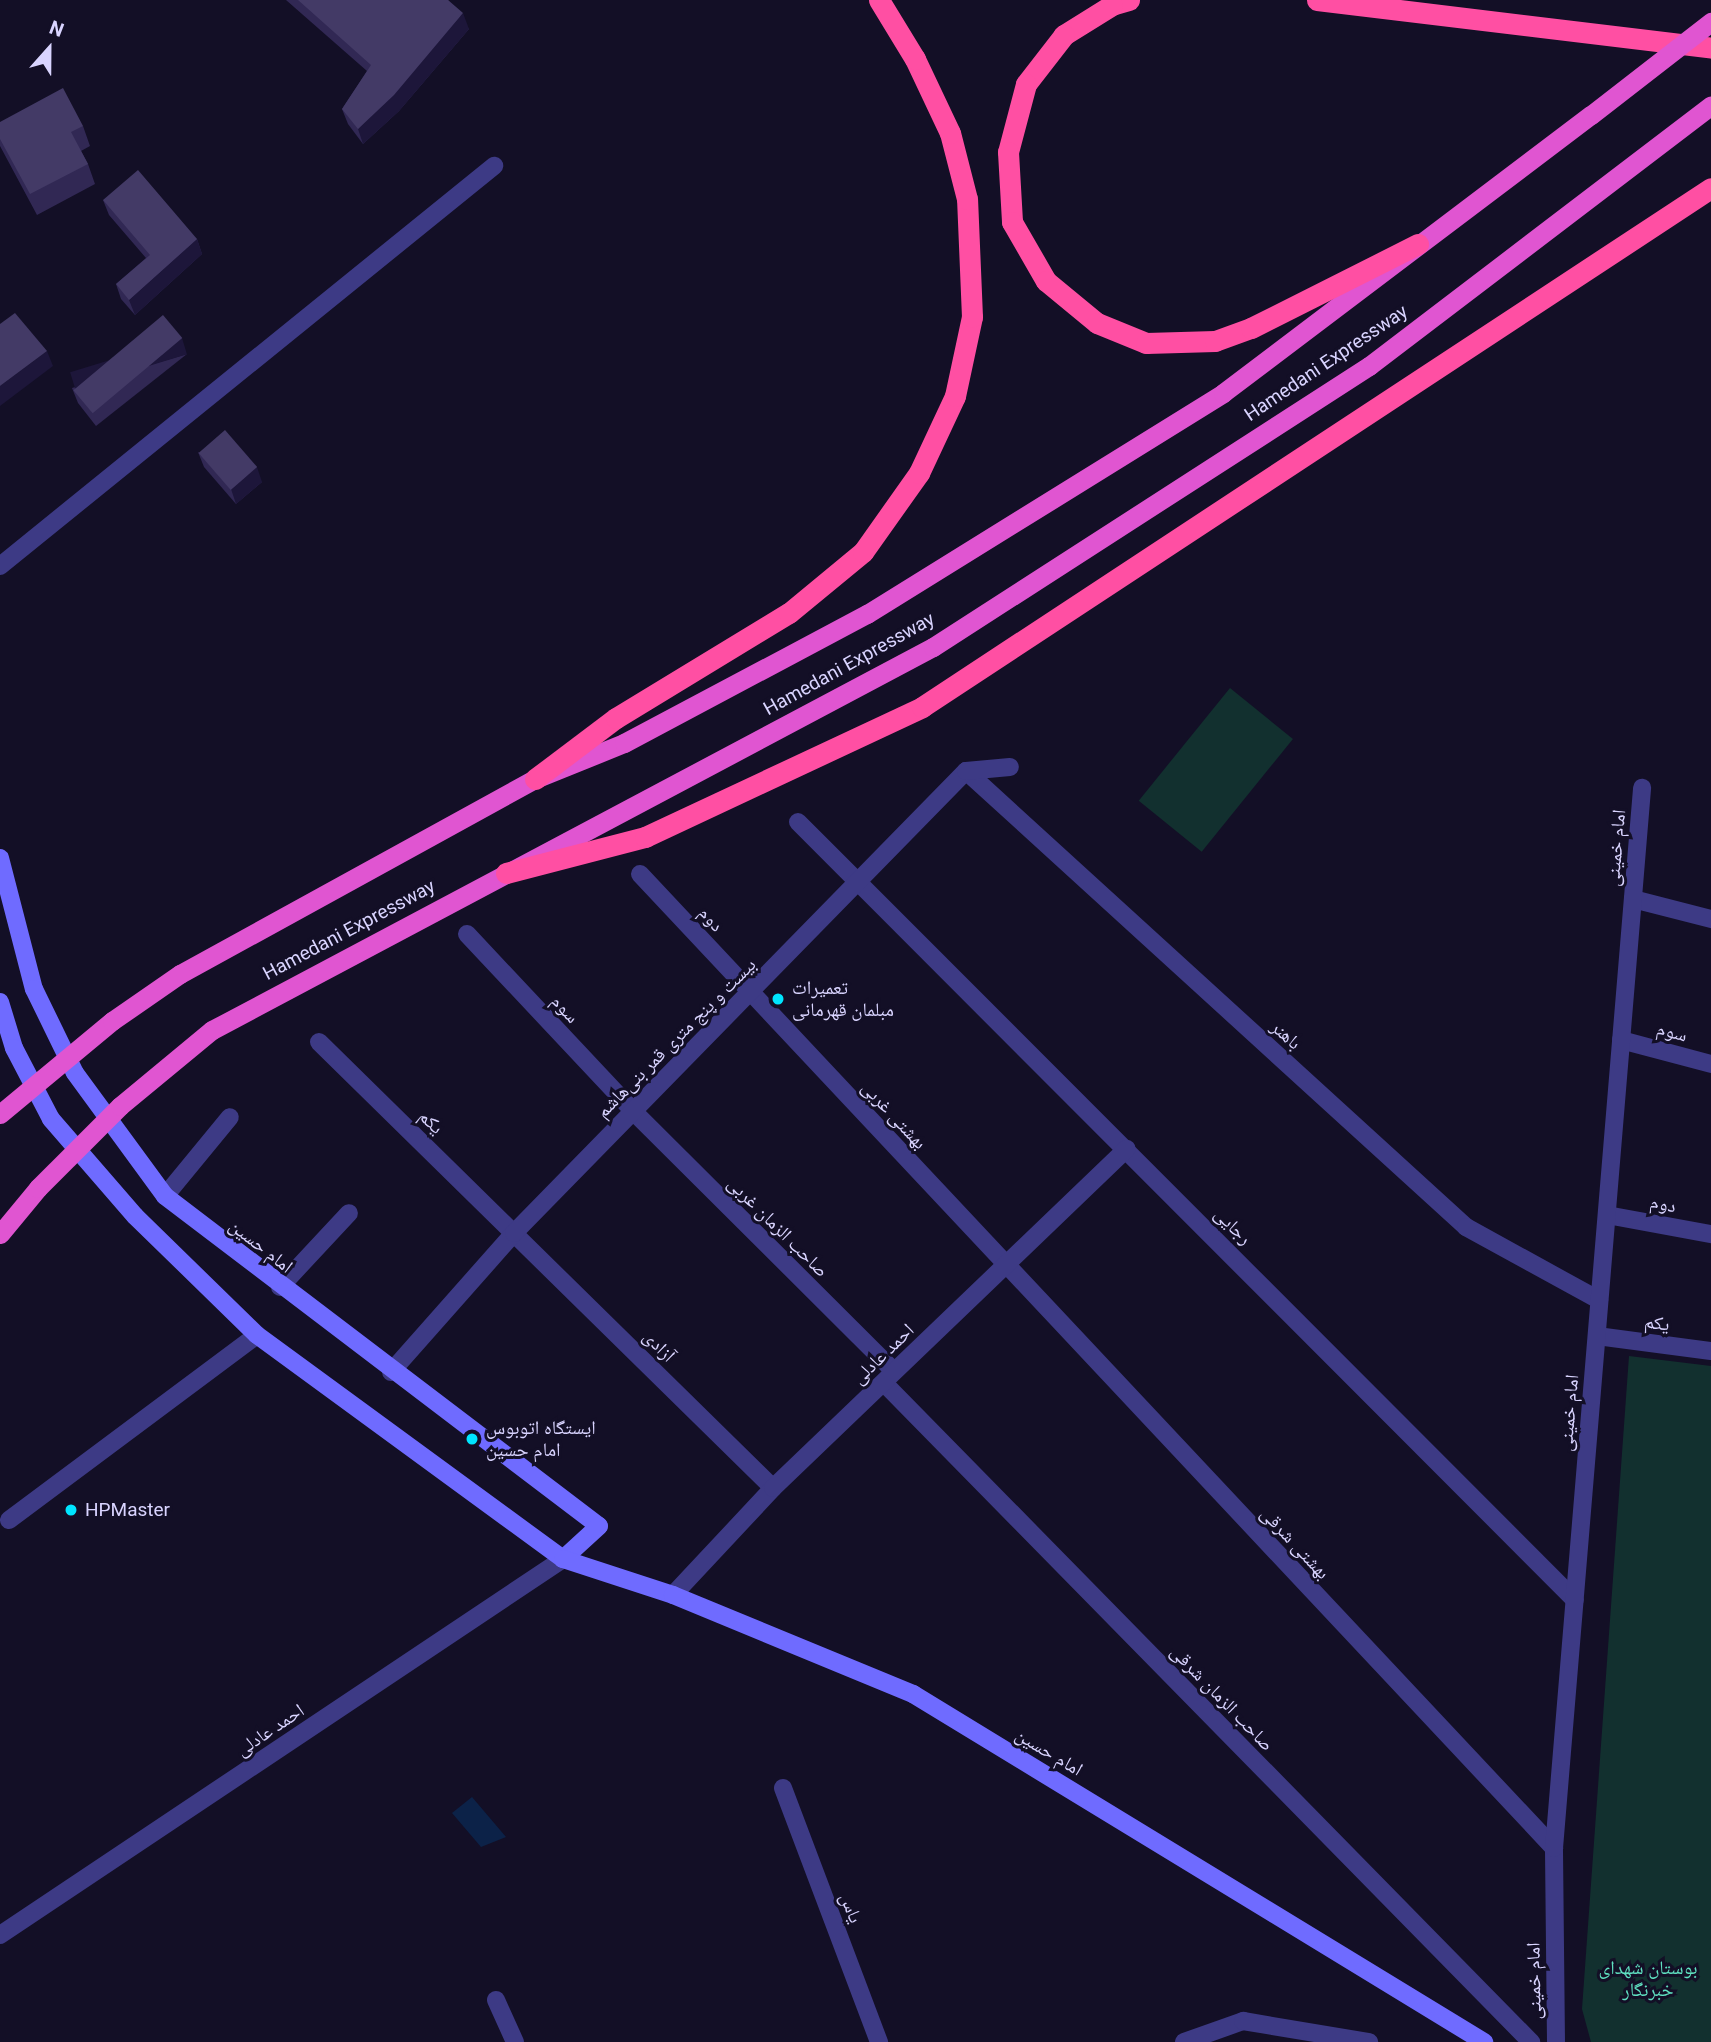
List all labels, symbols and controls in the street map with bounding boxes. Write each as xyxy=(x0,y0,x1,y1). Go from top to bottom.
north arrow xyxy=(14,14,84,84)
text: N xyxy=(46,16,67,42)
street label: Hamedani Expressway xyxy=(1240,300,1412,426)
street label: Hamedani Expressway xyxy=(760,608,938,720)
street label: امام خمینی xyxy=(1601,808,1631,888)
street label: Hamedani Expressway xyxy=(259,875,439,985)
street label: دوم xyxy=(694,902,728,936)
street label: بیست و پنج متری قمر بنی‌هاشم xyxy=(591,953,761,1123)
place label: تعمیرات مبلمان قهرمانی xyxy=(792,977,894,1021)
street label: سوم xyxy=(546,990,584,1028)
marker: تعمیرات مبلمان قهرمانی xyxy=(770,991,786,1007)
street label: باهنر xyxy=(1266,1016,1306,1054)
street label: سوم xyxy=(1654,1017,1690,1047)
street label: بهشتی غربی xyxy=(857,1076,931,1154)
street label: یکم xyxy=(414,1105,448,1139)
street label: صاحب الزمان غربی xyxy=(723,1172,833,1282)
street label: دوم xyxy=(1648,1190,1678,1218)
street label: رجایی xyxy=(1209,1202,1257,1250)
street label: امام حسین xyxy=(225,1214,297,1278)
street label: یکم xyxy=(1643,1310,1671,1336)
street label: احمد عادلی xyxy=(847,1319,919,1389)
street label: آزادی xyxy=(638,1325,680,1367)
street label: امام خمینی xyxy=(1554,1373,1584,1453)
place label: ایستگاه اتوبوس امام حسین xyxy=(486,1417,596,1461)
marker: ایستگاه اتوبوس امام حسین xyxy=(464,1431,480,1447)
place label: HPMaster xyxy=(85,1499,170,1521)
marker: HPMaster xyxy=(63,1502,79,1518)
street label: بهشتی شرقی xyxy=(1256,1502,1334,1584)
street label: صاحب الزمان شرقی xyxy=(1166,1640,1278,1756)
street label: احمد عادلی xyxy=(231,1699,309,1761)
street label: امام حسین xyxy=(1011,1723,1087,1781)
street label: یاس xyxy=(835,1890,867,1926)
street label: امام خمینی xyxy=(1522,1942,1546,2020)
park label: بوستان شهدای خبرنگار xyxy=(1598,1957,1698,2001)

